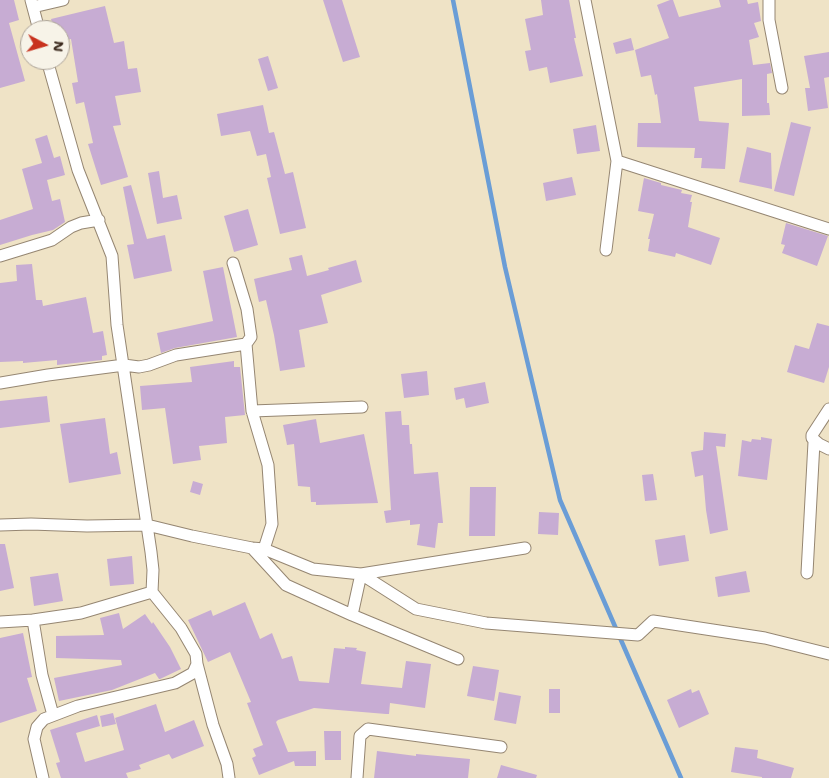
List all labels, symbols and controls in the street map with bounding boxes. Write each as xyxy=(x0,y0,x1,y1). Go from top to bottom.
north arrow xyxy=(20,20,70,70)
text: N xyxy=(49,40,68,53)

